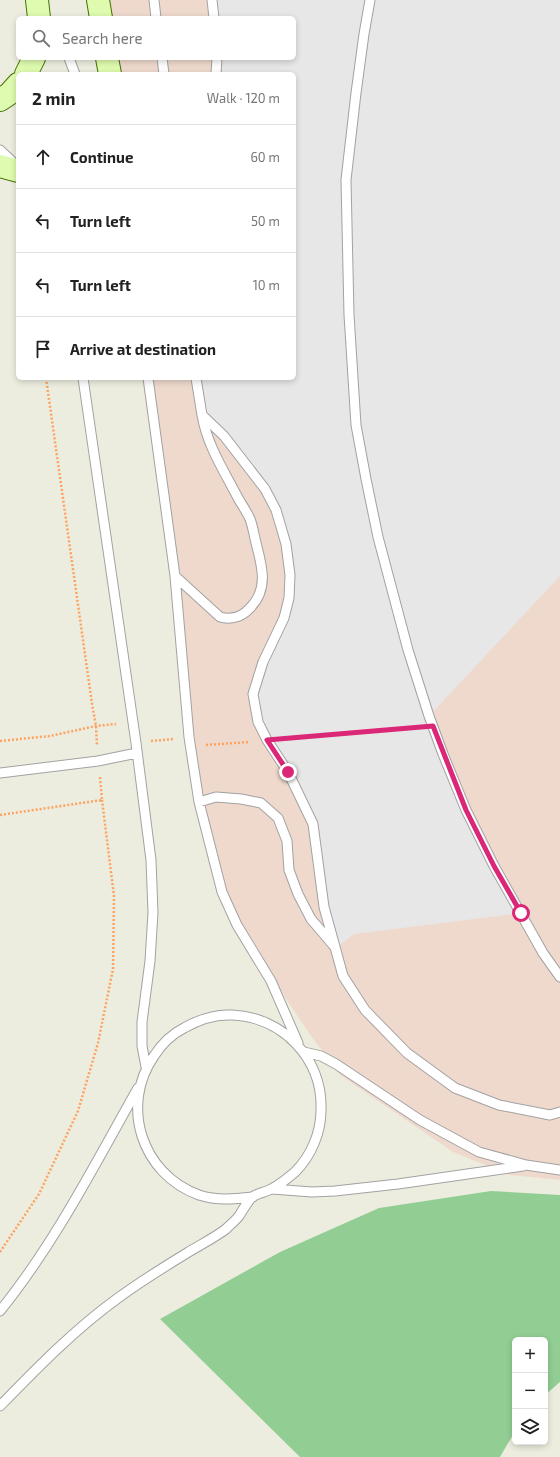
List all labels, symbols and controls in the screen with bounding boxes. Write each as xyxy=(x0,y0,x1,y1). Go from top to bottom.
search box xyxy=(16,16,296,60)
icon: search xyxy=(30,27,52,49)
text: Search here xyxy=(62,29,143,47)
text: 2 min xyxy=(32,88,75,108)
text: Walk · 120 m xyxy=(207,90,280,106)
icon: ahead xyxy=(32,146,54,168)
text: Continue xyxy=(70,148,133,166)
text: 60 m xyxy=(250,149,280,165)
icon: left xyxy=(32,210,54,232)
text: Turn left xyxy=(70,212,131,230)
text: 50 m xyxy=(251,213,280,229)
icon: left xyxy=(32,274,54,296)
text: Turn left xyxy=(70,276,131,294)
text: 10 m xyxy=(253,277,280,293)
icon: arrive xyxy=(32,338,54,360)
text: Arrive at destination xyxy=(70,340,216,358)
route end xyxy=(279,763,297,781)
route start xyxy=(512,904,530,922)
map controls xyxy=(512,1337,548,1445)
button: + xyxy=(512,1337,548,1373)
button: − xyxy=(512,1373,548,1409)
button: layers xyxy=(512,1409,548,1445)

